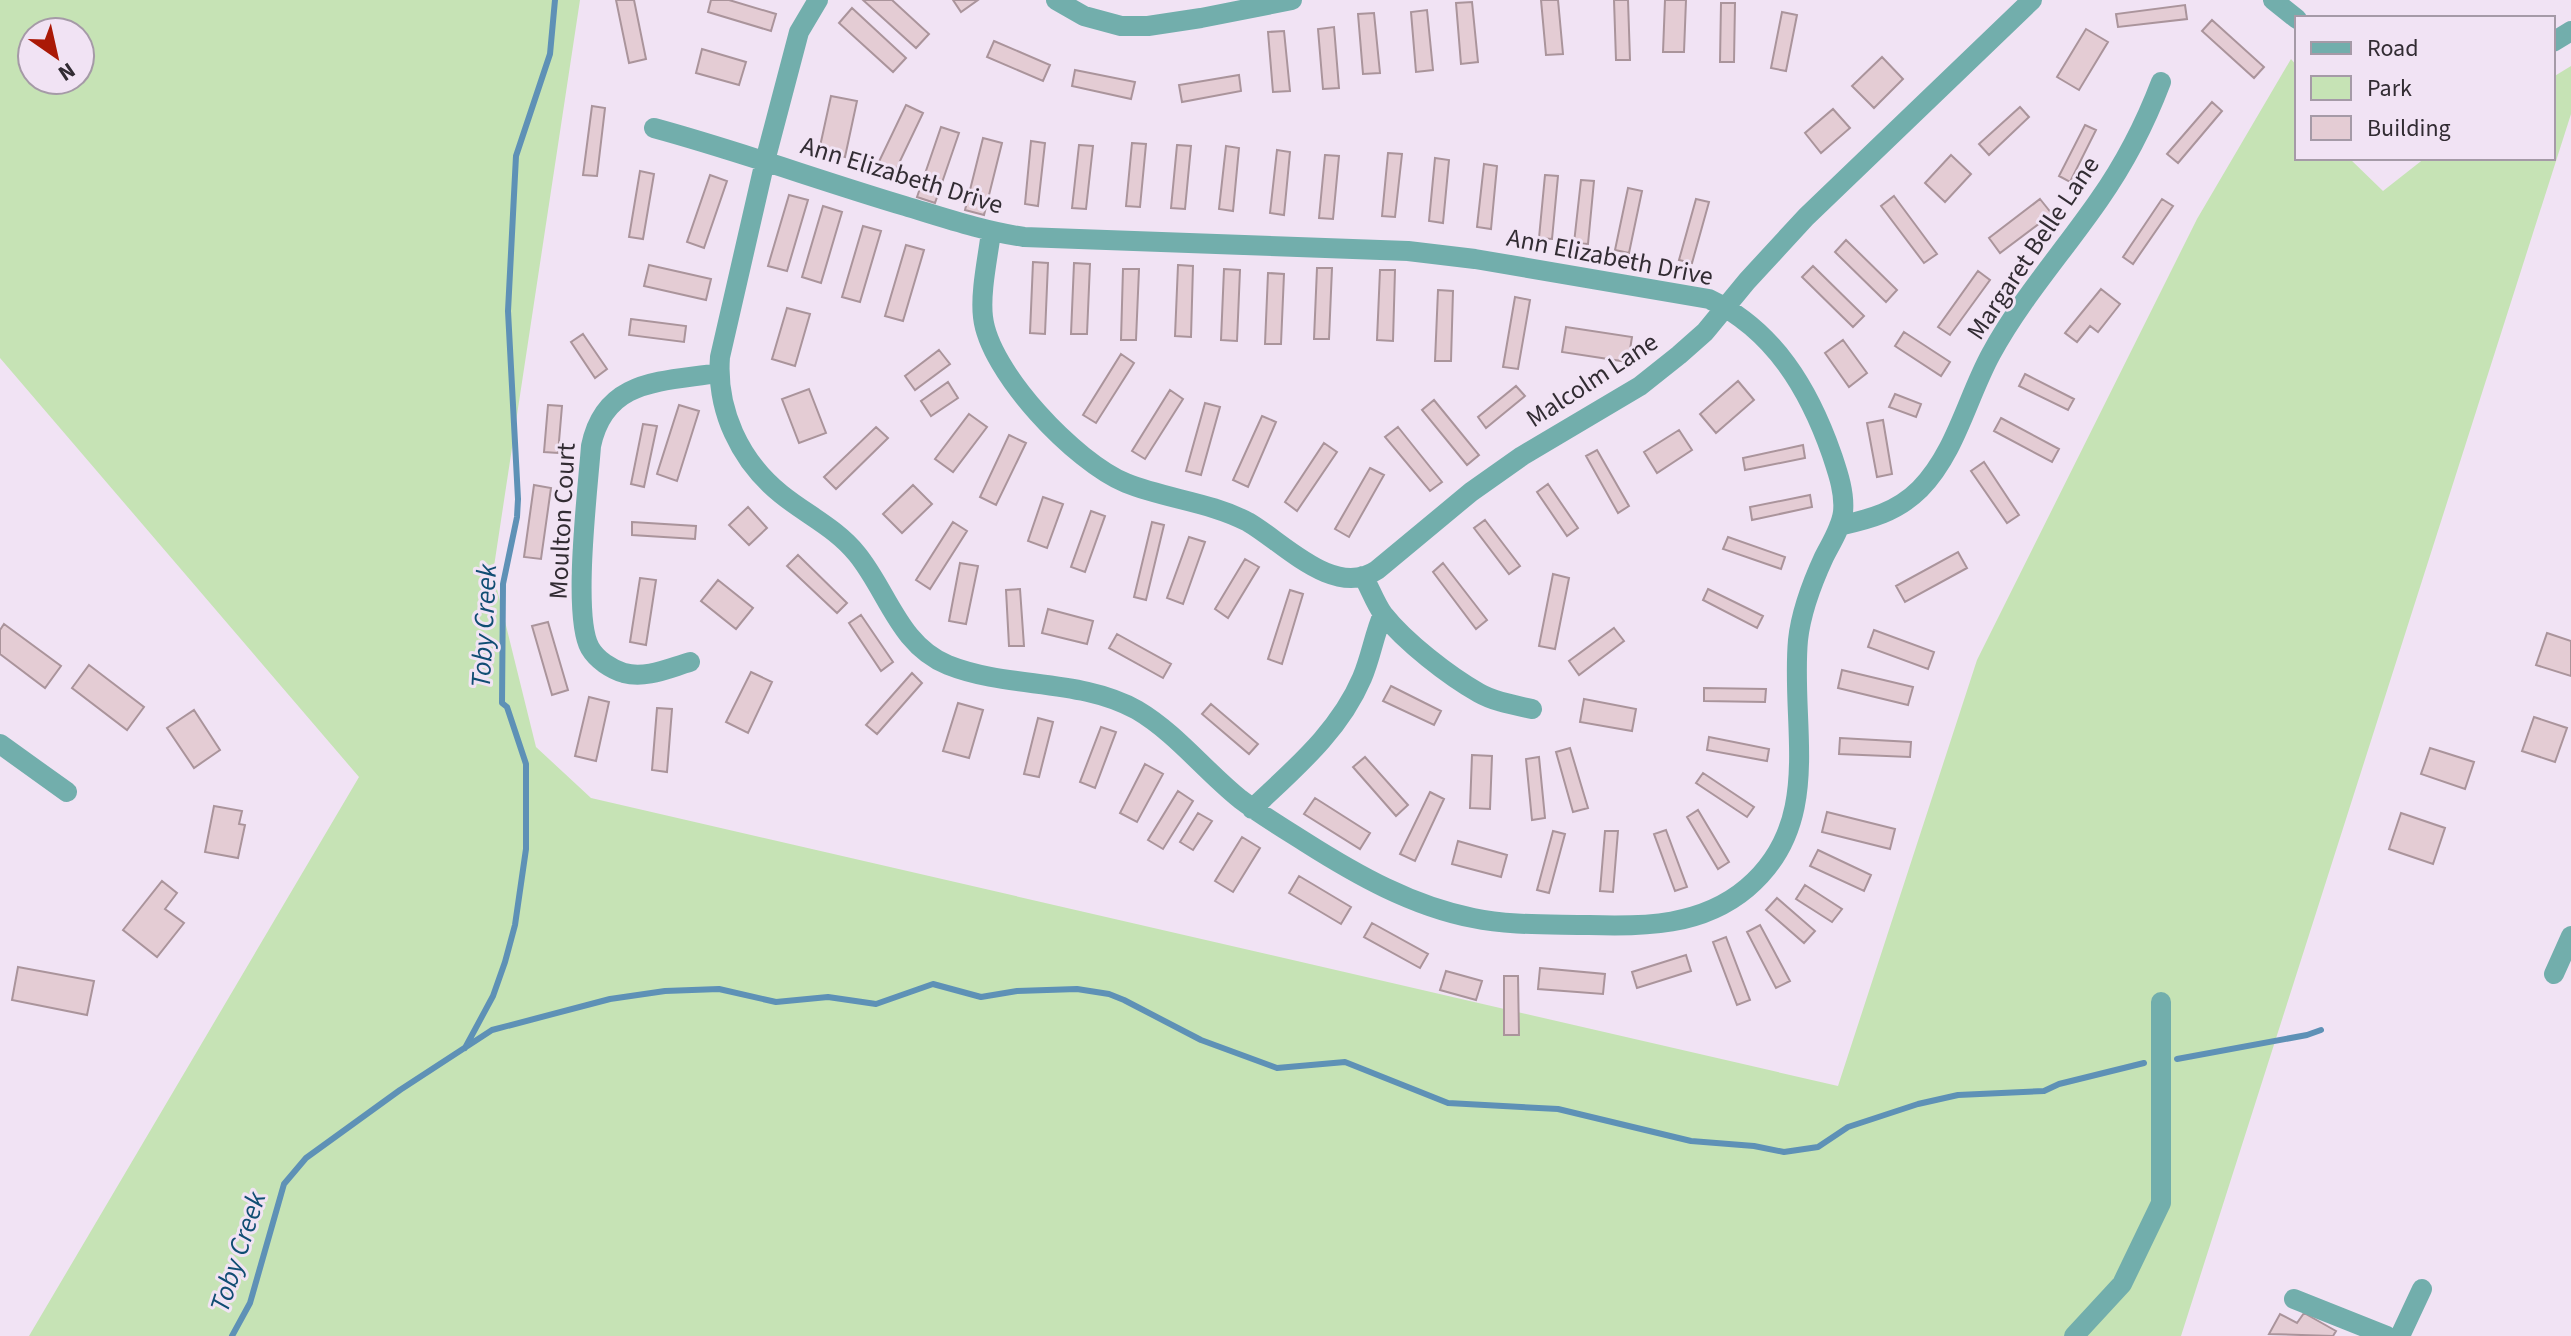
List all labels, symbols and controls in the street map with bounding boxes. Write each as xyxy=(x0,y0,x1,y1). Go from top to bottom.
north arrow xyxy=(16,16,96,96)
legend xyxy=(2295,16,2555,160)
text: Road xyxy=(2367,31,2419,66)
text: N xyxy=(52,54,82,89)
text: Park xyxy=(2367,71,2412,106)
text: Building xyxy=(2367,111,2451,146)
street label: Ann Elizabeth Drive xyxy=(796,127,1008,223)
street label: Margaret Belle Lane xyxy=(1958,149,2108,347)
street label: Ann Elizabeth Drive xyxy=(1504,219,1716,295)
street label: Malcolm Lane xyxy=(1519,324,1665,436)
street label: Moulton Court xyxy=(539,442,585,600)
water label: Toby Creek xyxy=(461,562,507,689)
water label: Toby Creek xyxy=(200,1186,276,1317)

